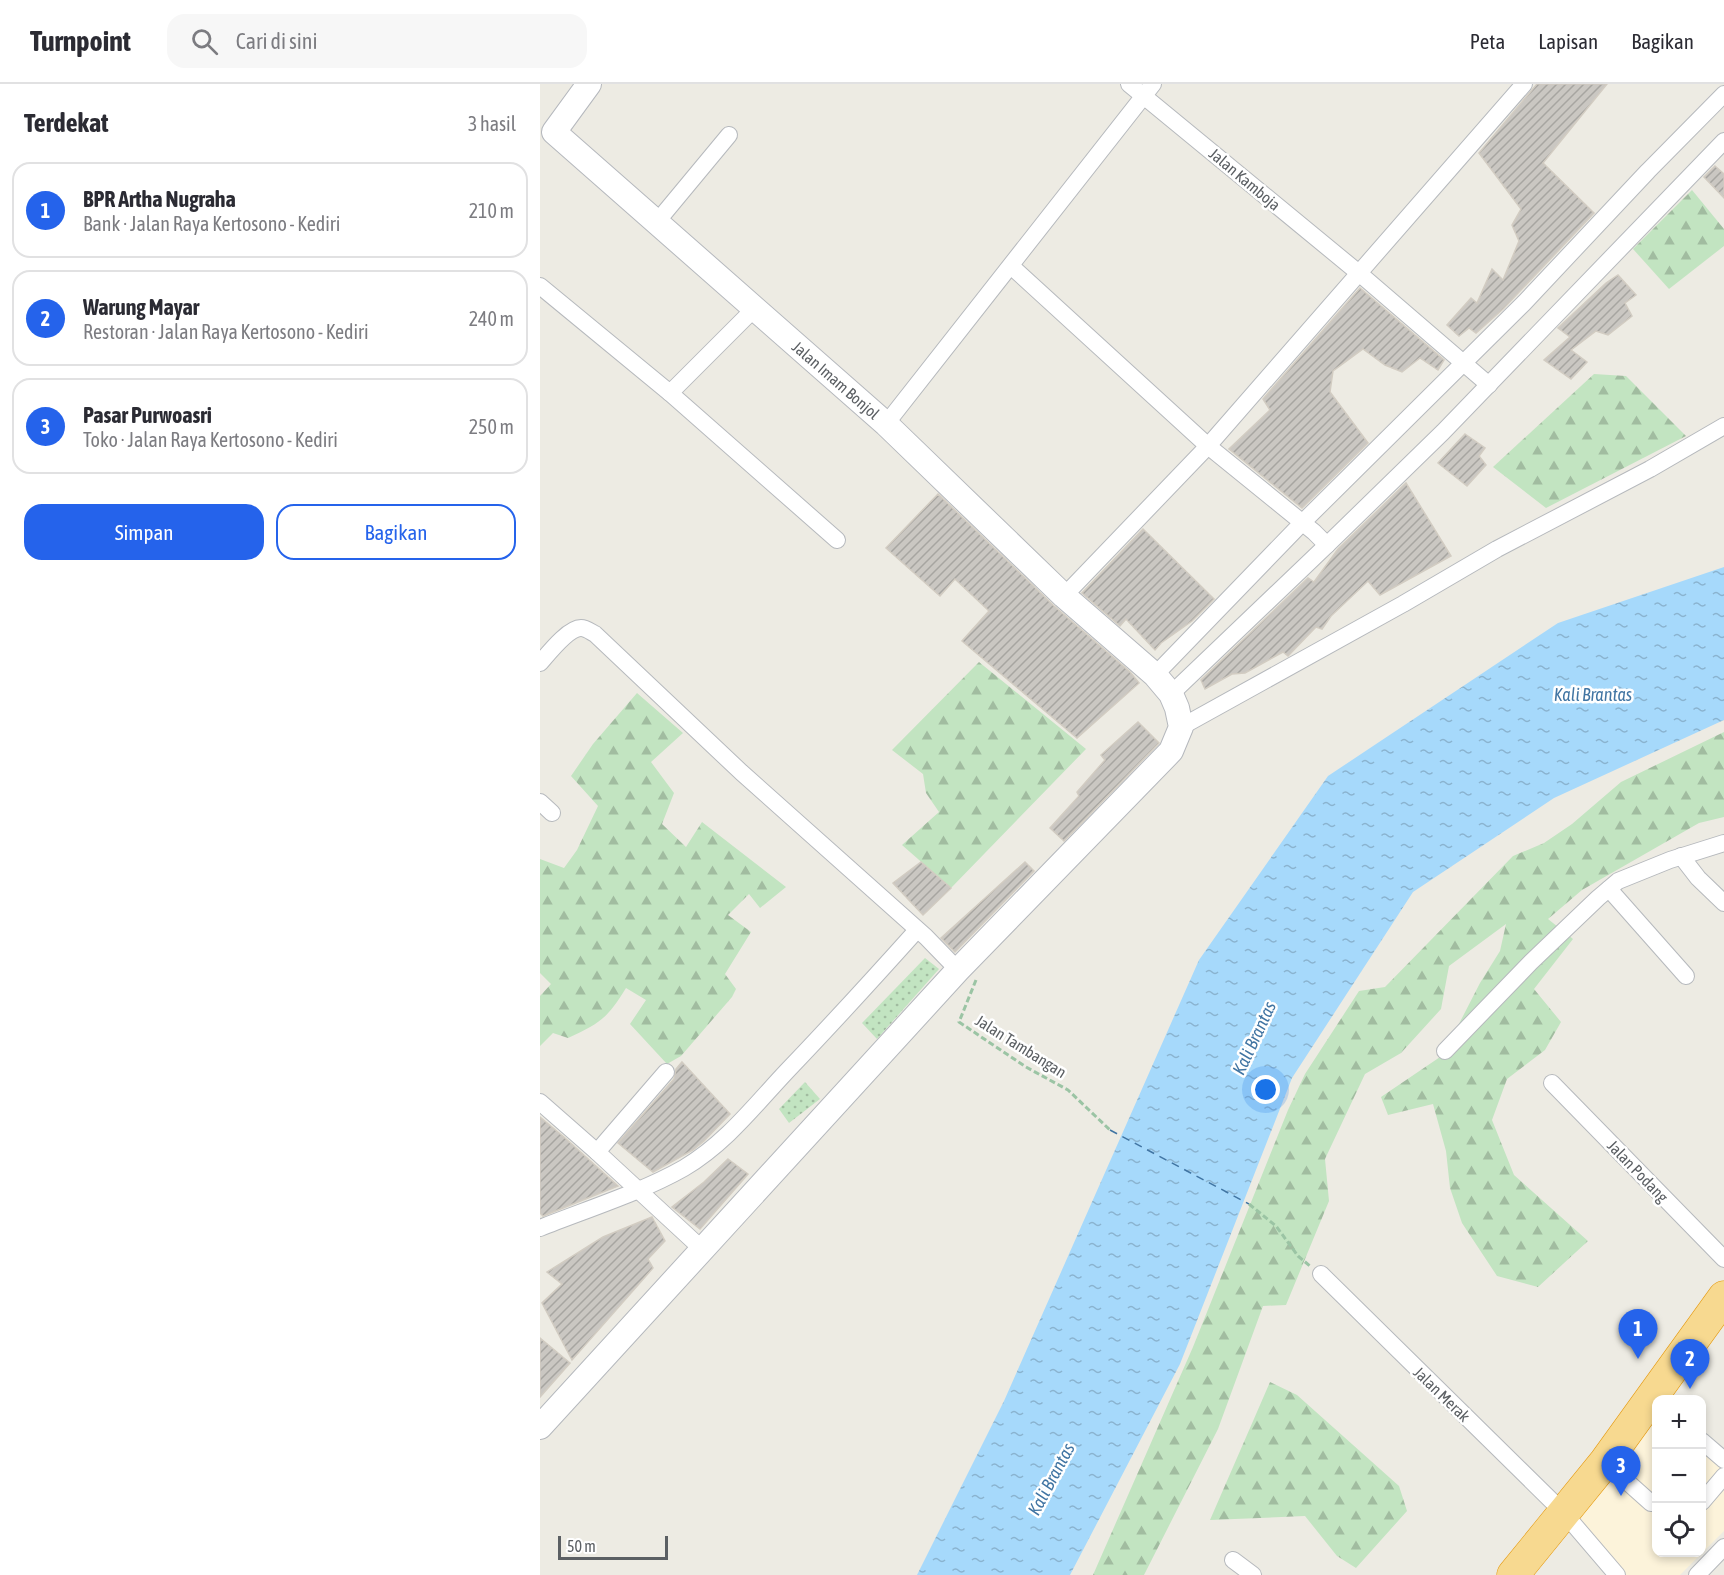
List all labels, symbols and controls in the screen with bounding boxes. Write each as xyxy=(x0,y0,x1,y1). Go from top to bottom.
search box xyxy=(167,14,587,68)
text: Turnpoint xyxy=(30,25,131,57)
icon: search xyxy=(188,25,221,58)
text: Cari di sini xyxy=(236,28,318,54)
text: Peta xyxy=(1470,29,1505,53)
text: Lapisan xyxy=(1538,29,1598,53)
text: Bagikan xyxy=(1631,29,1694,53)
text: Terdekat xyxy=(24,108,108,138)
text: 3 hasil xyxy=(468,112,516,135)
street label: Jalan Kamboja xyxy=(1205,144,1284,215)
text: BPR Artha Nugraha xyxy=(83,186,236,212)
text: 1 xyxy=(41,199,50,222)
text: 210 m xyxy=(469,199,514,222)
text: Bank · Jalan Raya Kertosono - Kediri xyxy=(83,212,340,235)
text: Warung Mayar xyxy=(83,294,199,320)
text: 2 xyxy=(41,307,50,330)
text: 240 m xyxy=(469,307,514,330)
text: Restoran · Jalan Raya Kertosono - Kediri xyxy=(83,320,369,343)
street label: Jalan Imam Bonjol xyxy=(788,337,884,424)
text: Pasar Purwoasri xyxy=(83,402,212,428)
text: 3 xyxy=(41,415,50,438)
text: 250 m xyxy=(469,415,514,438)
text: Toko · Jalan Raya Kertosono - Kediri xyxy=(83,428,338,451)
button: Simpan xyxy=(24,504,264,560)
button: Bagikan xyxy=(276,504,516,560)
water label: Kali Brantas xyxy=(1554,684,1632,705)
water label: Kali Brantas xyxy=(1228,998,1280,1078)
street label: Jalan Tambangan xyxy=(972,1011,1070,1082)
your location xyxy=(1251,1075,1280,1104)
street label: Jalan Podang xyxy=(1603,1136,1672,1206)
pin: 1 xyxy=(1618,1310,1658,1359)
pin: 2 xyxy=(1670,1340,1710,1389)
street label: Jalan Merak xyxy=(1410,1363,1474,1425)
map controls xyxy=(1652,1395,1706,1557)
button: + xyxy=(1652,1395,1706,1449)
water label: Kali Brantas xyxy=(1023,1439,1079,1519)
pin: 3 xyxy=(1602,1446,1640,1496)
button: − xyxy=(1652,1449,1706,1503)
button: locate xyxy=(1652,1503,1706,1557)
scale bar xyxy=(558,1533,668,1560)
text: 50 m xyxy=(567,1537,596,1555)

